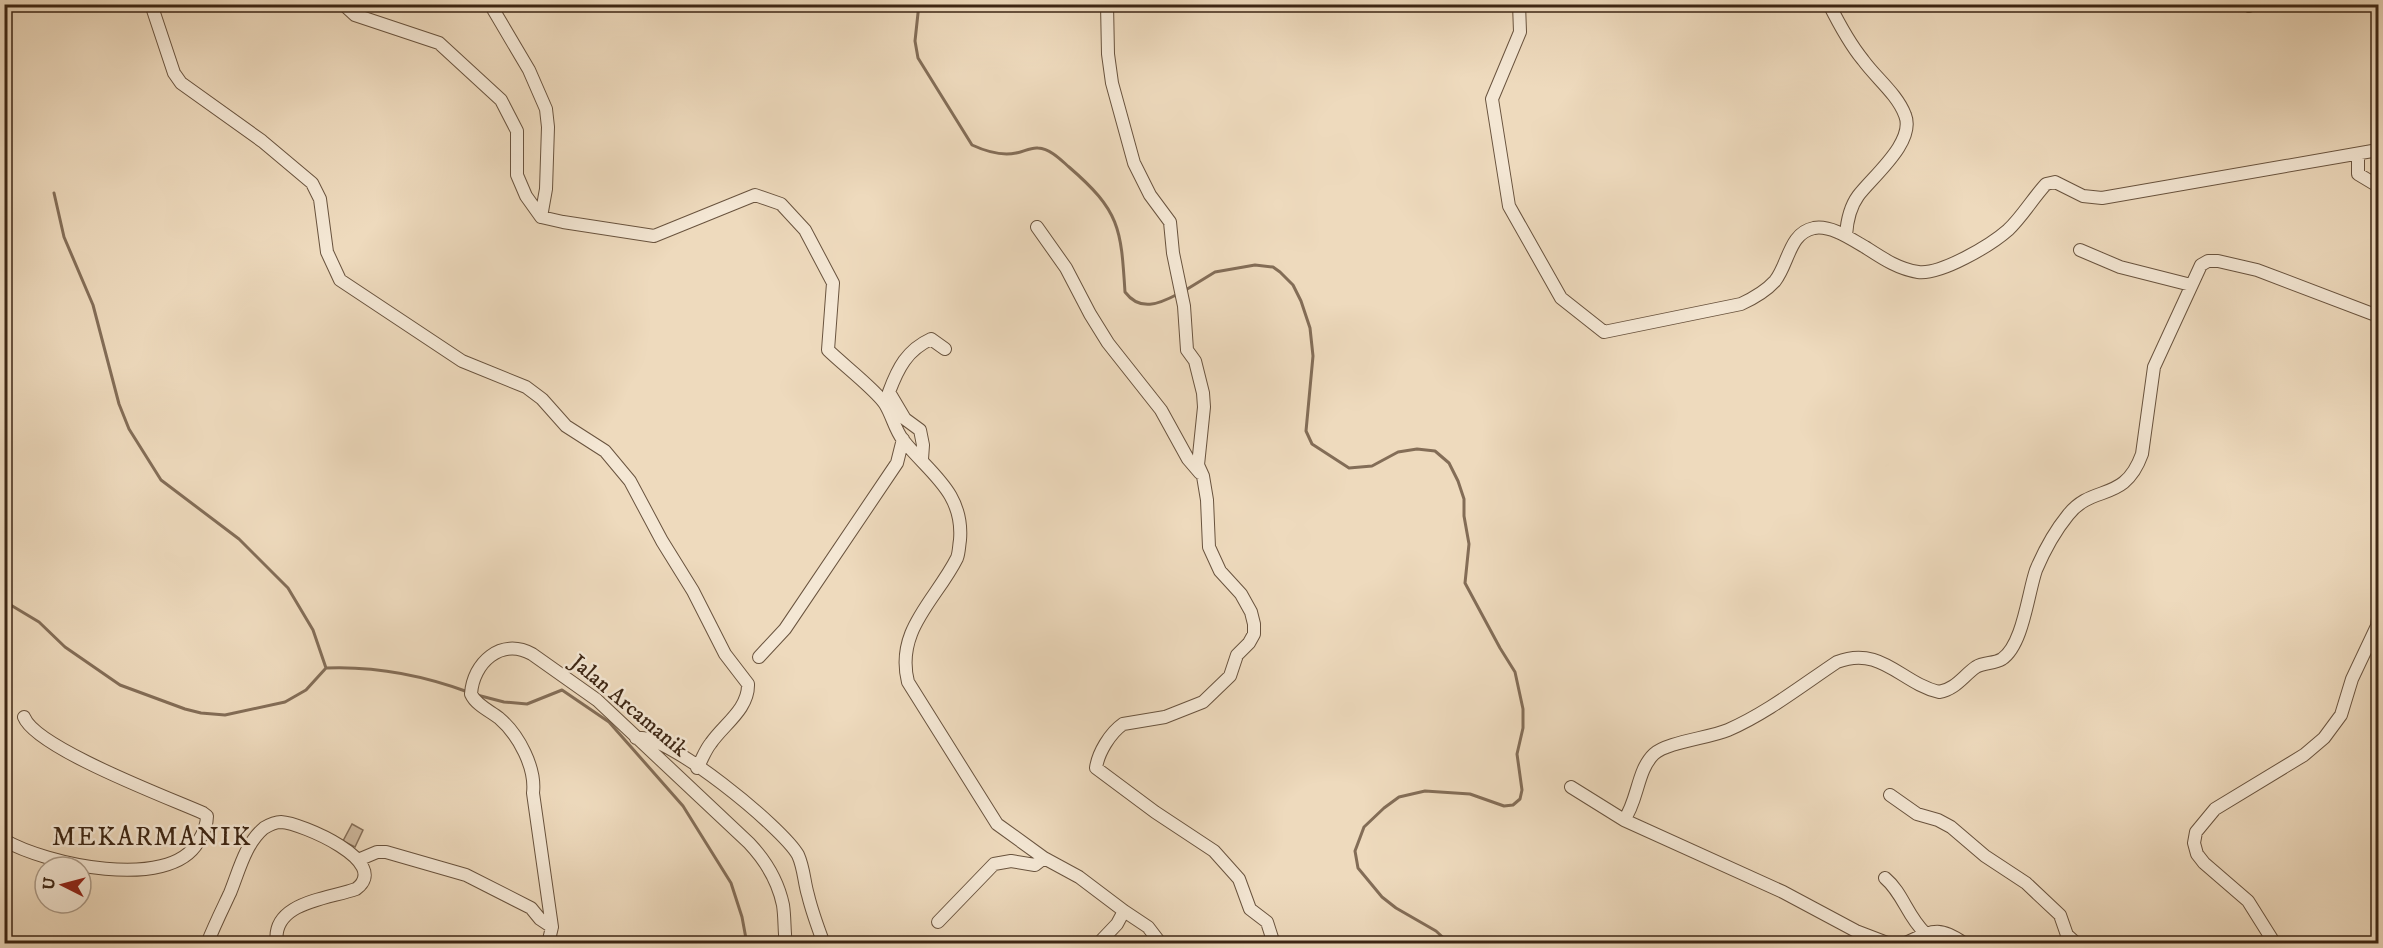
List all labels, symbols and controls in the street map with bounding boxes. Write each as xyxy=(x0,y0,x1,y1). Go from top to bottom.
street label: Jalan Arcamanik xyxy=(563,648,693,763)
district label: MEKARMANIK xyxy=(52,821,252,854)
north arrow xyxy=(33,855,93,915)
text: U xyxy=(38,876,60,891)

